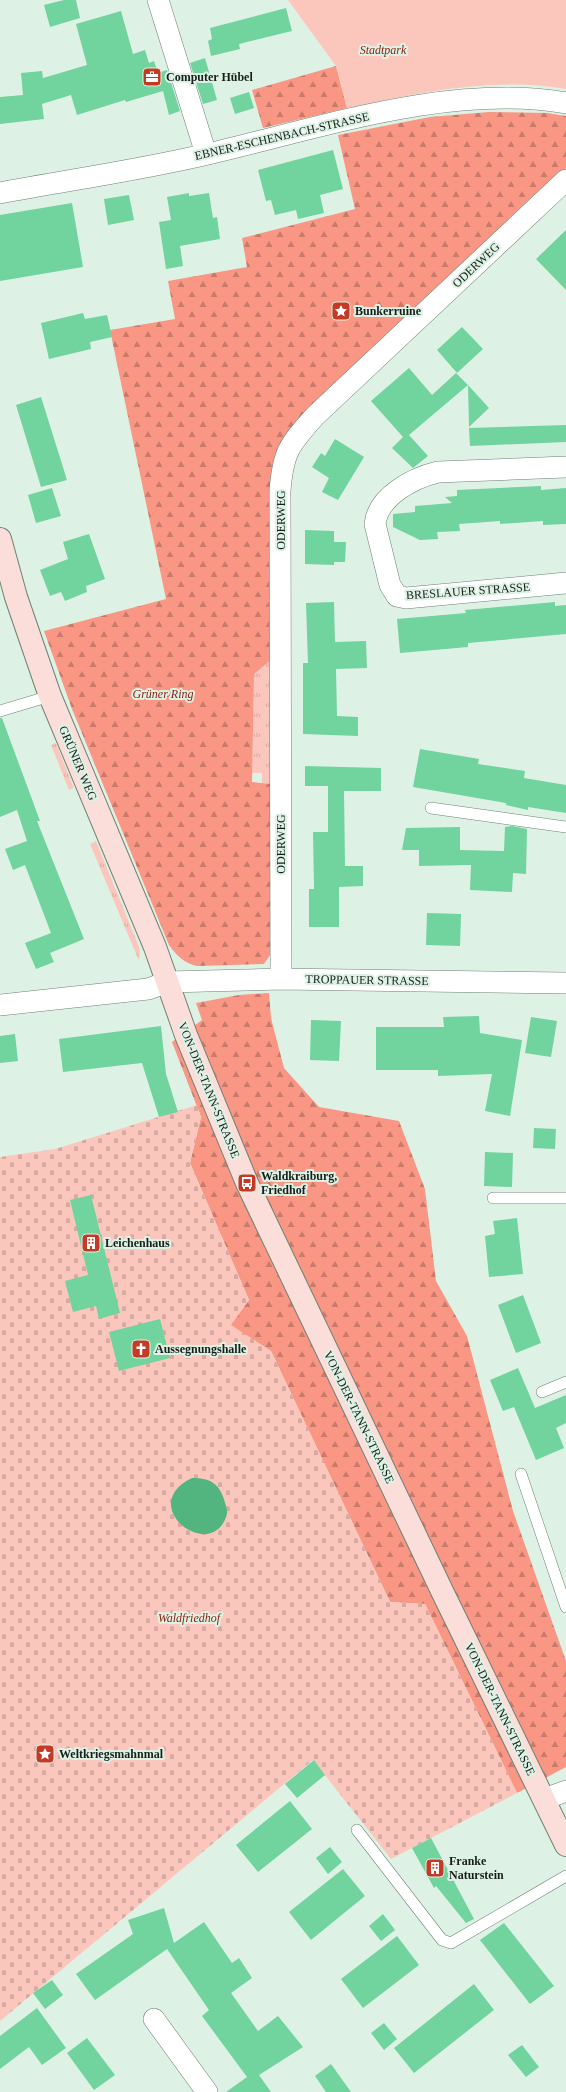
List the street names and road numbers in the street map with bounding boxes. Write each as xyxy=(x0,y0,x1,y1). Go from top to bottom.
street label: EBNER-ESCHENBACH-STRASSE xyxy=(193,109,371,163)
street label: ODERWEG xyxy=(450,239,503,290)
street label: ODERWEG xyxy=(274,490,288,550)
street label: BRESLAUER STRASSE xyxy=(405,580,531,602)
street label: GRÜNER WEG xyxy=(56,724,100,803)
street label: ODERWEG xyxy=(274,814,288,874)
street label: TROPPAUER STRASSE xyxy=(305,972,429,988)
street label: VON-DER-TANN-STRASSE xyxy=(175,1020,243,1160)
street label: VON-DER-TANN-STRASSE xyxy=(321,1348,397,1486)
street label: VON-DER-TANN-STRASSE xyxy=(462,1640,538,1778)

